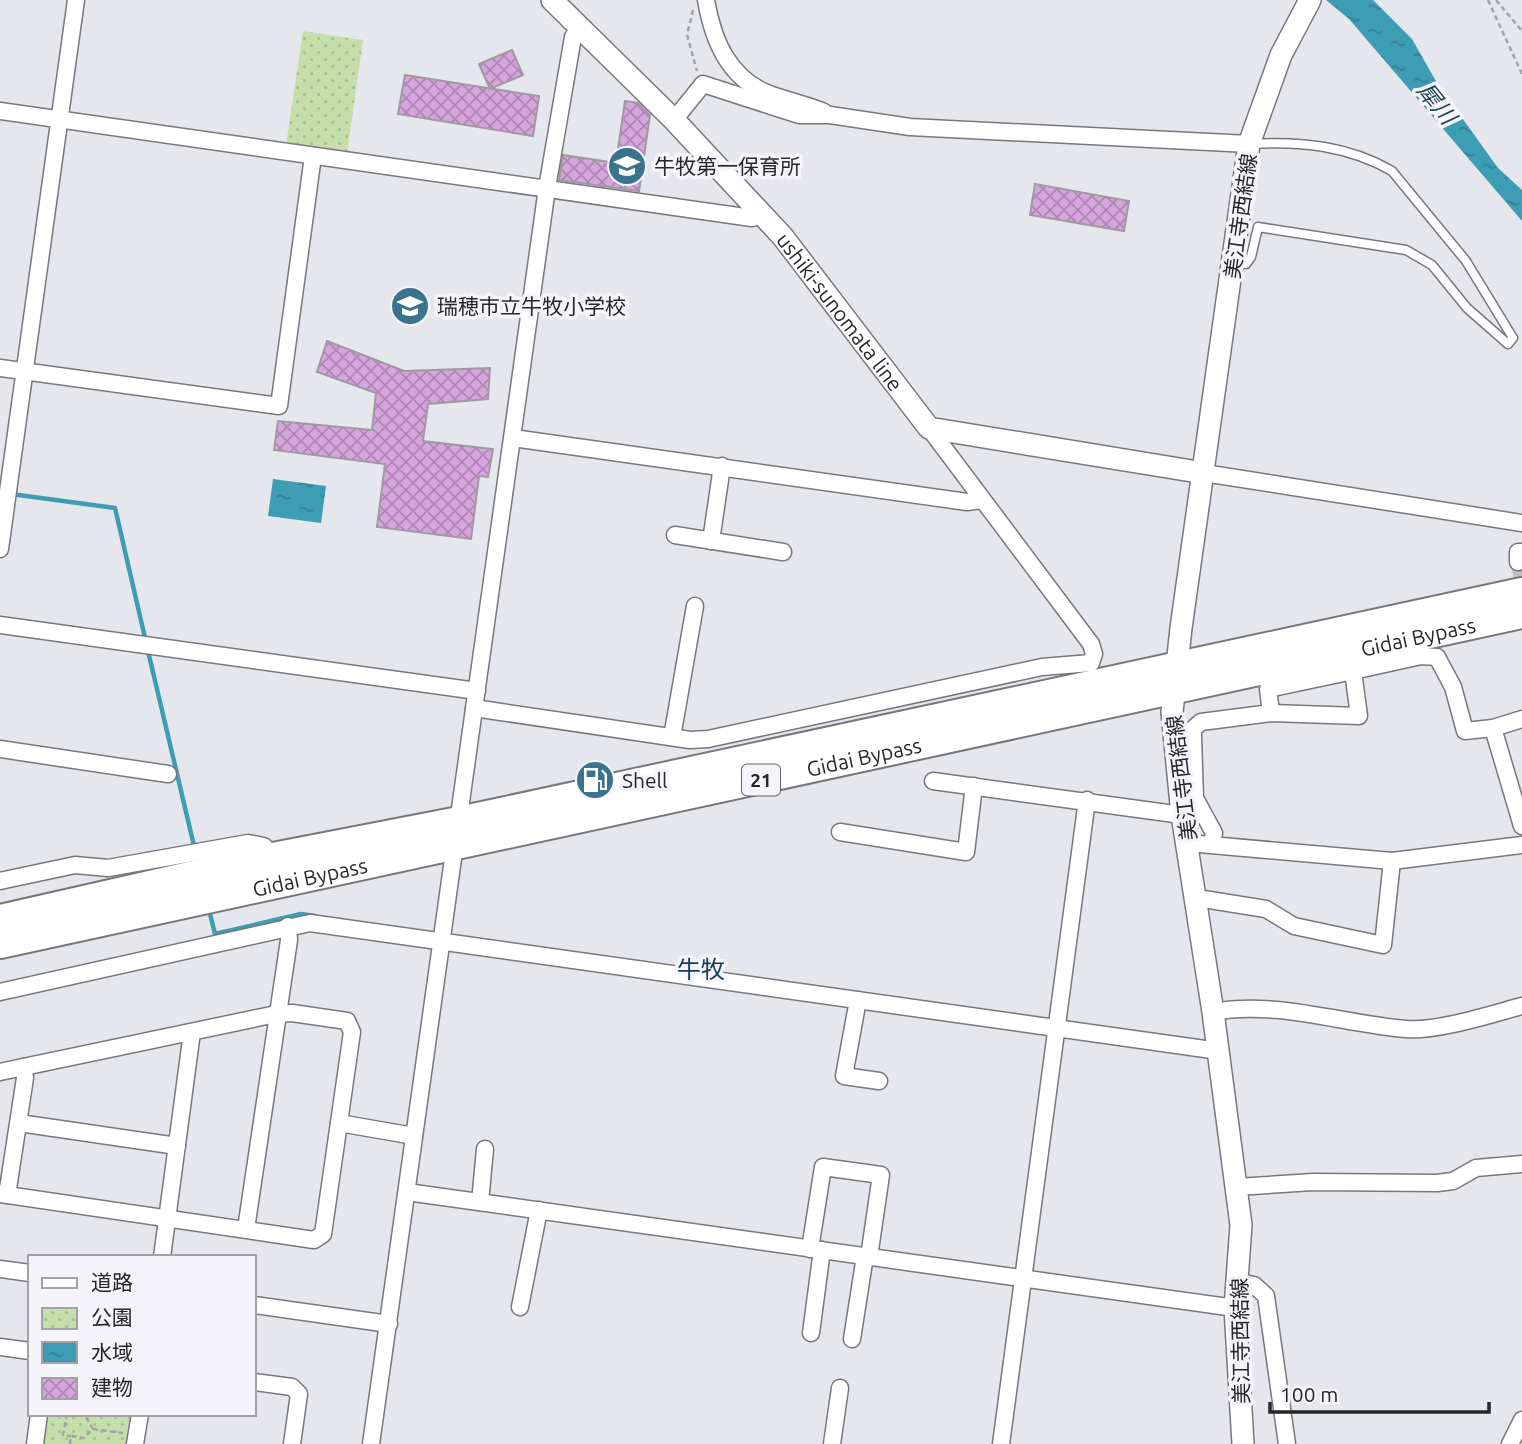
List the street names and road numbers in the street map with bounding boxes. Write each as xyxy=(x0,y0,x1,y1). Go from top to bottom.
street label: 美江寺西結線 xyxy=(1219,152,1261,280)
street label: ushiki-sunomata line xyxy=(772,228,908,395)
street label: Gidai Bypass xyxy=(1358,612,1478,661)
street label: 美江寺西結線 xyxy=(1161,714,1201,842)
street label: Gidai Bypass xyxy=(804,733,924,781)
road number: 21 xyxy=(742,764,780,796)
street label: Gidai Bypass xyxy=(250,853,369,901)
street label: 美江寺西結線 xyxy=(1227,1278,1253,1404)

